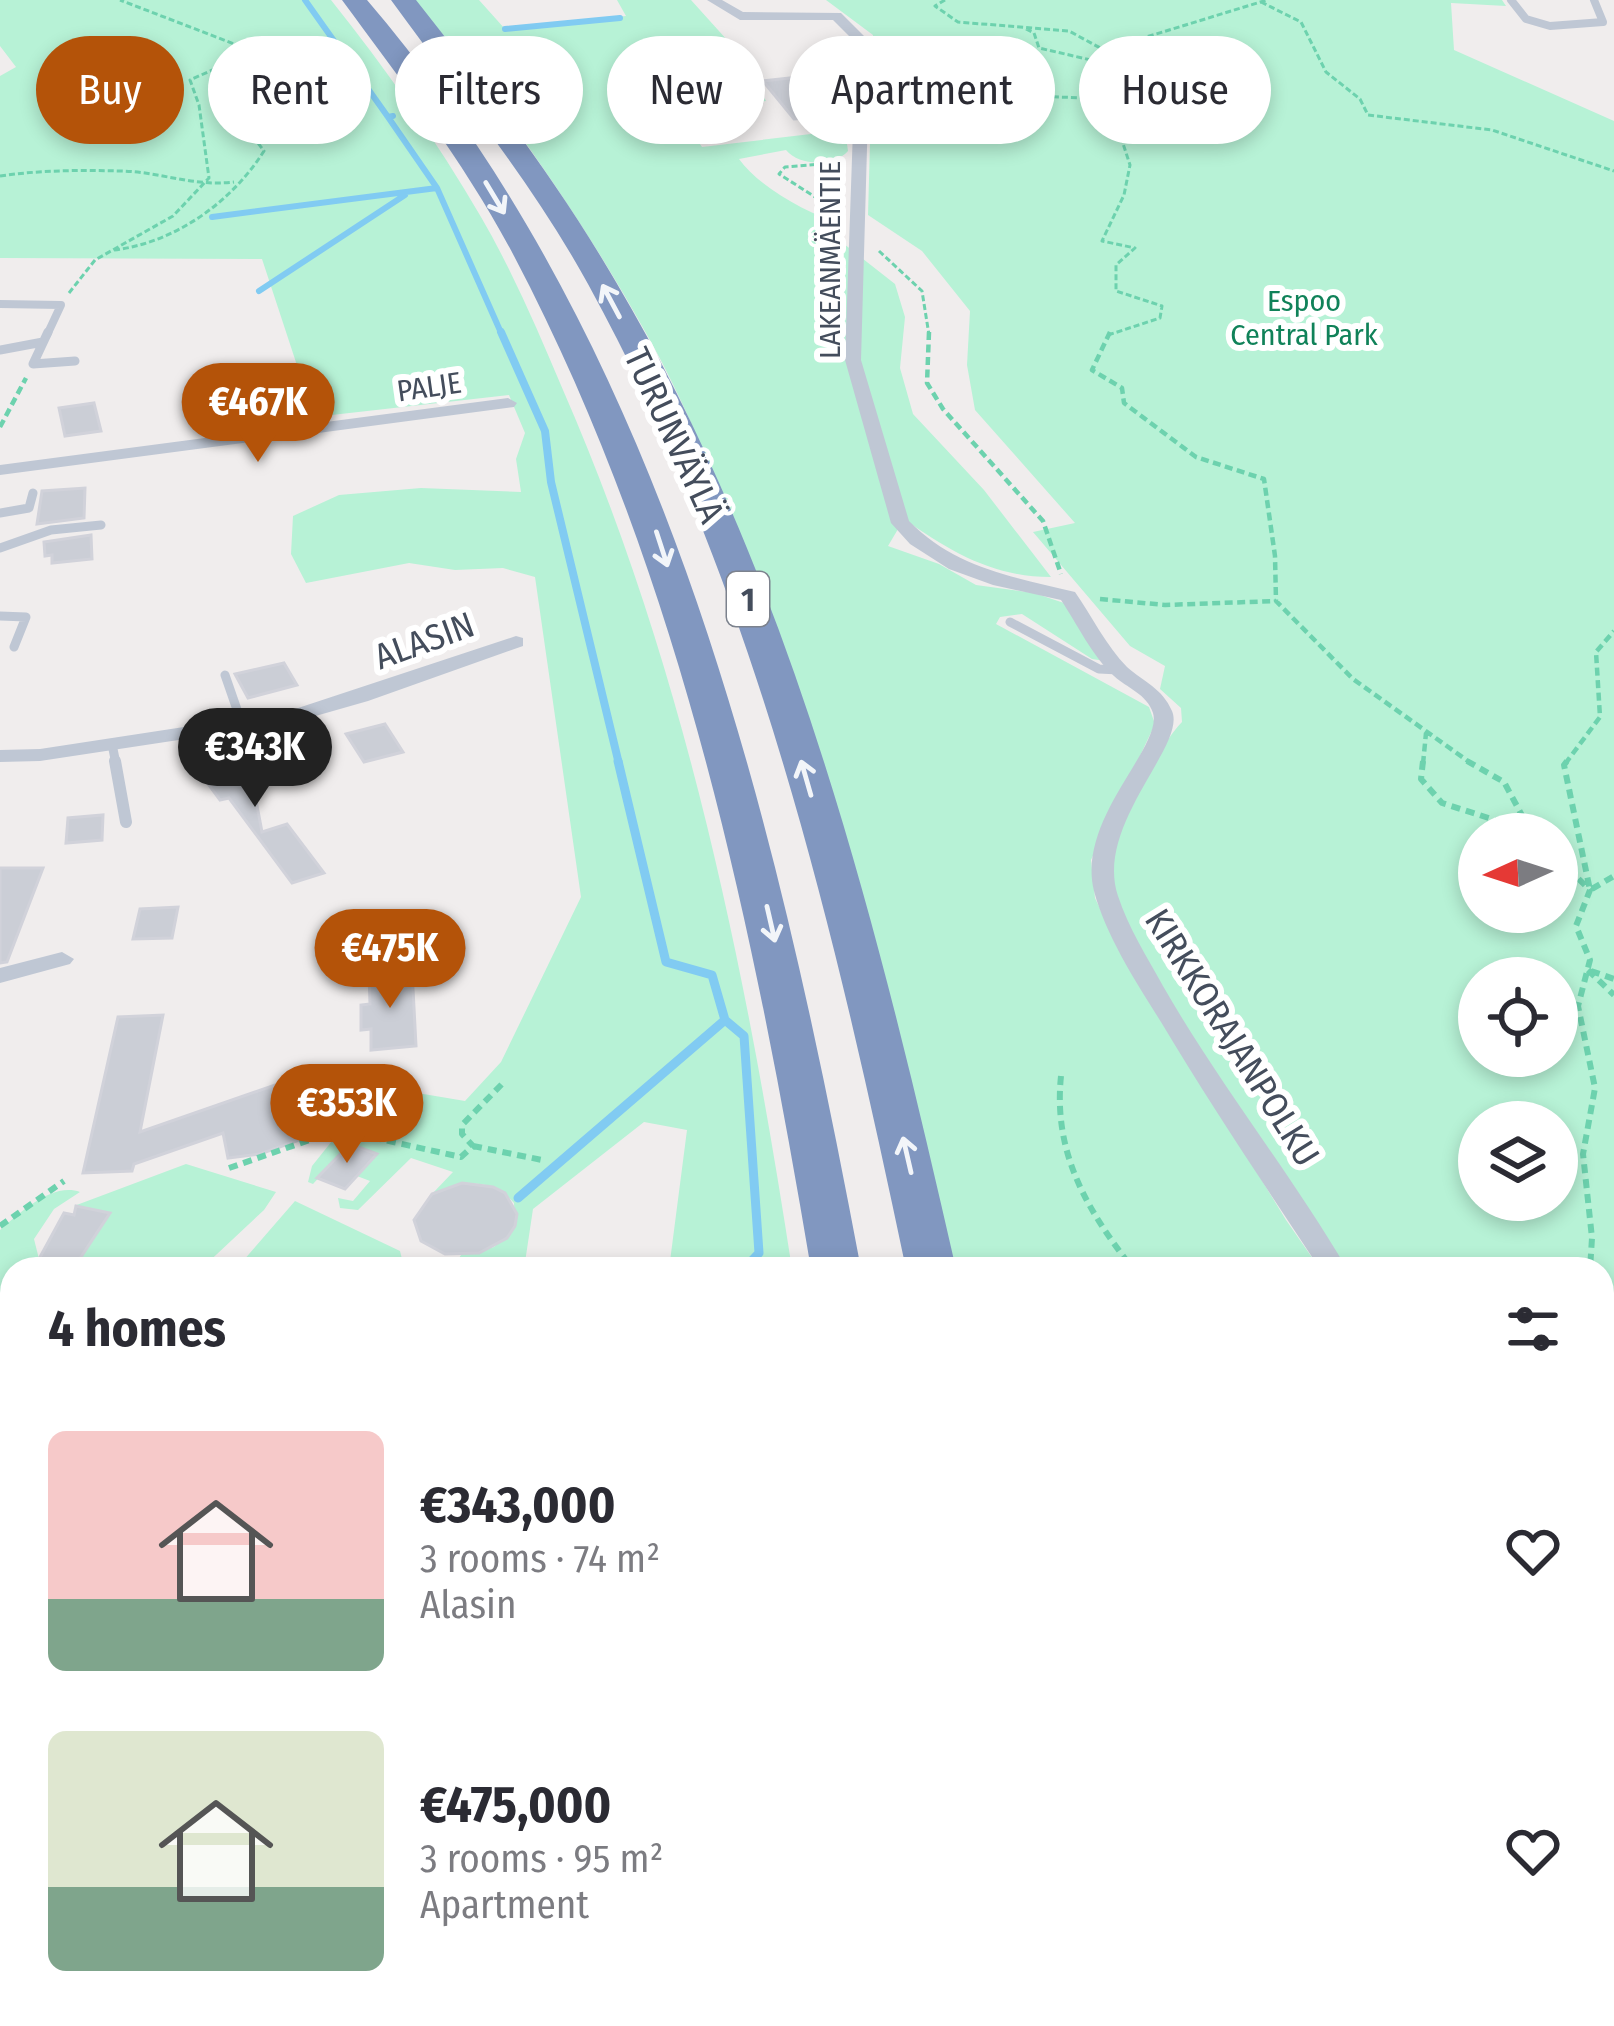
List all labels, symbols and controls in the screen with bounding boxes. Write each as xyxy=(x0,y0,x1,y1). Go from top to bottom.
chip: Buy xyxy=(36,36,184,144)
chip: Rent xyxy=(208,36,371,144)
chip: Filters xyxy=(395,36,583,144)
chip: New xyxy=(607,36,765,144)
chip: Apartment xyxy=(789,36,1055,144)
chip: House xyxy=(1079,36,1271,144)
street label: LAKEANMÄENTIE xyxy=(812,161,848,359)
one-way arrow xyxy=(483,180,507,214)
park label: Espoo Central Park xyxy=(1230,283,1378,353)
one-way arrow xyxy=(599,285,622,320)
street label: TURUNVÄYLÄ xyxy=(614,341,734,530)
pin: €467K xyxy=(174,363,342,465)
street label: PALJE xyxy=(394,365,464,409)
text: €467K xyxy=(209,379,307,425)
one-way arrow xyxy=(652,529,674,567)
road number: 1 xyxy=(727,572,769,626)
street label: ALASIN xyxy=(368,603,480,679)
pin: €343K xyxy=(171,708,339,810)
text: €343K xyxy=(205,724,305,770)
one-way arrow xyxy=(794,760,816,798)
north arrow xyxy=(1458,813,1578,933)
map controls xyxy=(1458,813,1578,1221)
street label: KIRKKORAJANPOLKU xyxy=(1135,901,1329,1174)
one-way arrow xyxy=(760,904,783,942)
pin: €475K xyxy=(306,909,474,1011)
text: €475K xyxy=(342,925,438,971)
button: locate xyxy=(1458,957,1578,1077)
pin: €353K xyxy=(263,1064,431,1166)
text: €353K xyxy=(297,1080,397,1126)
button: layers xyxy=(1458,1101,1578,1221)
one-way arrow xyxy=(895,1136,917,1174)
icon: filters xyxy=(1500,1296,1566,1362)
text: 4 homes xyxy=(48,1298,226,1360)
text: €343,000 xyxy=(420,1474,615,1536)
icon: home xyxy=(144,1479,288,1623)
icon: heart xyxy=(1500,1518,1566,1584)
text: 3 rooms · 74 m² xyxy=(420,1536,660,1582)
text: Alasin xyxy=(420,1582,517,1628)
text: €475,000 xyxy=(420,1774,611,1836)
icon: home xyxy=(144,1779,288,1923)
icon: heart xyxy=(1500,1818,1566,1884)
text: 3 rooms · 95 m² xyxy=(420,1836,663,1882)
text: Apartment xyxy=(420,1882,589,1928)

